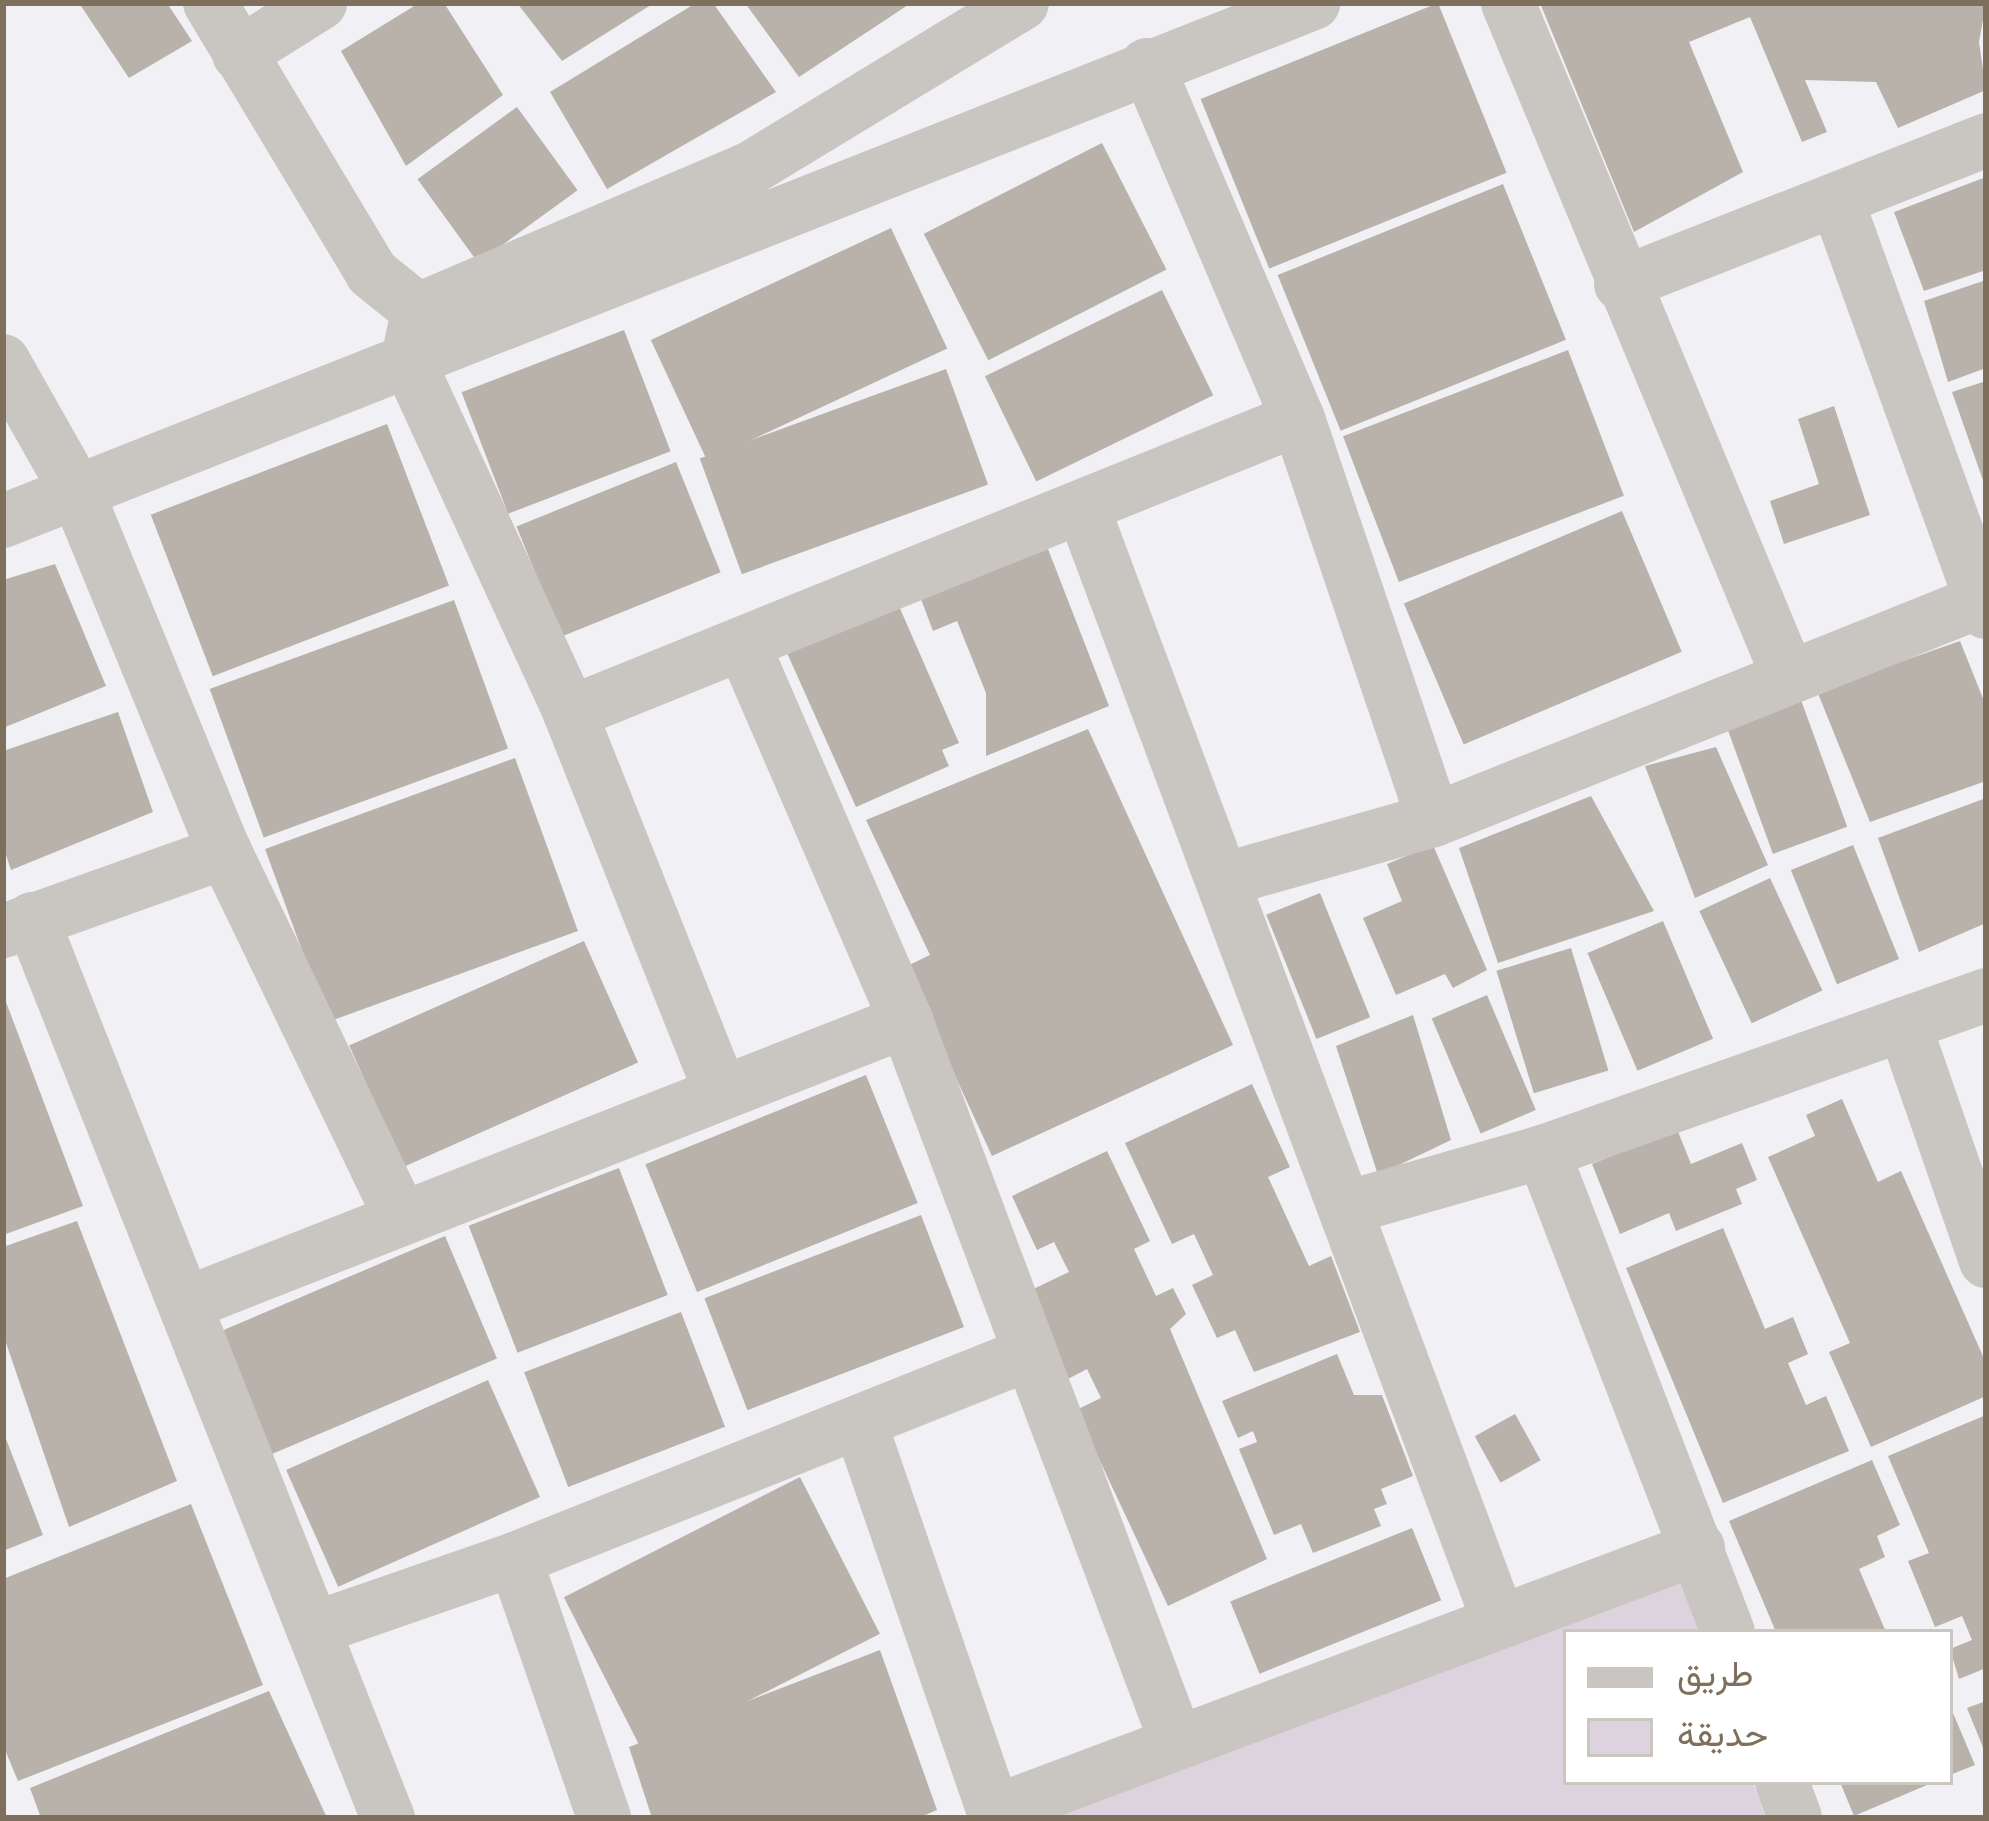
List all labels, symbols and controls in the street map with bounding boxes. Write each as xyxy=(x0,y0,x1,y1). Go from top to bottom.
legend xyxy=(1563,1629,1953,1785)
text: طريق xyxy=(1677,1650,1753,1695)
text: حديقة xyxy=(1677,1710,1768,1755)

